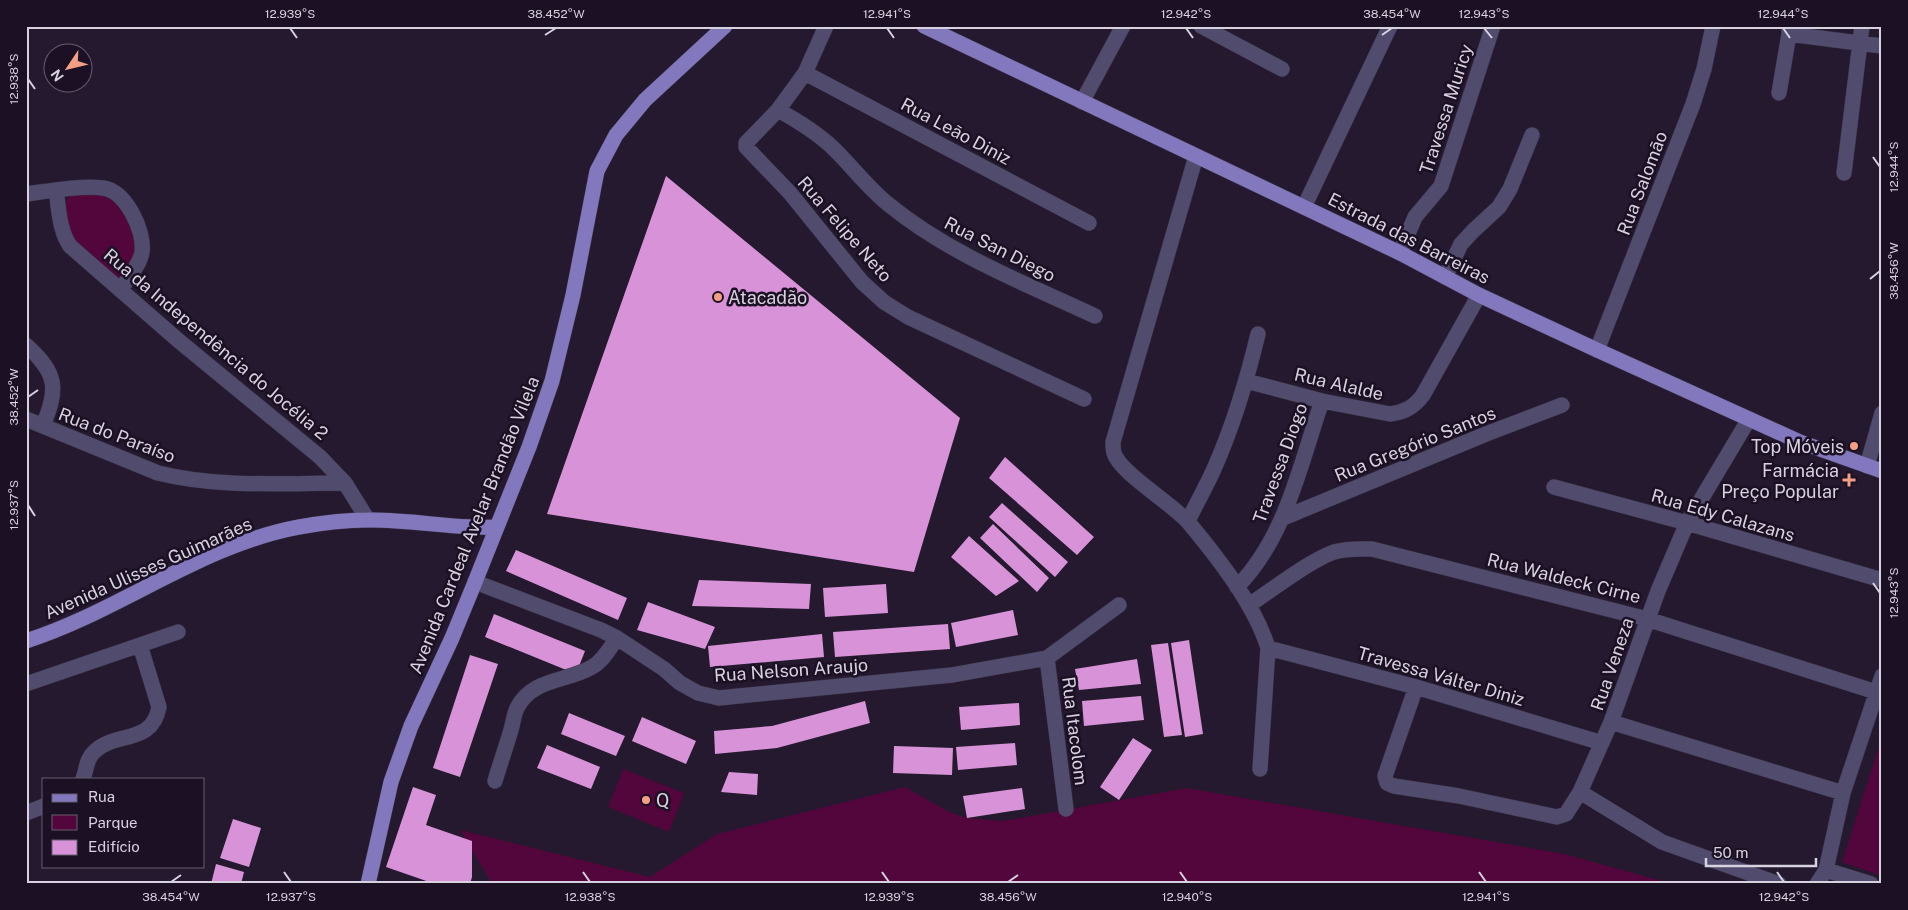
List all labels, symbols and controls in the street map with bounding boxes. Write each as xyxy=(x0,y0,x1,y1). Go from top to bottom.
text: 12.939°S xyxy=(265,7,315,21)
text: 38.452°W xyxy=(527,7,585,21)
text: 12.941°S xyxy=(863,7,911,21)
text: 12.942°S xyxy=(1161,7,1211,21)
text: 38.454°W xyxy=(1363,7,1421,21)
text: 12.943°S xyxy=(1459,7,1509,21)
text: 12.944°S xyxy=(1758,7,1808,21)
street label: Travessa Muricy xyxy=(1415,41,1477,177)
north arrow xyxy=(42,42,92,92)
text: 12.938°S xyxy=(7,54,21,105)
text: N xyxy=(48,66,67,85)
street label: Rua Leão Diniz xyxy=(897,93,1015,169)
street label: Rua Salomão xyxy=(1613,128,1671,238)
text: 12.944°S xyxy=(1887,142,1901,192)
street label: Rua Felipe Neto xyxy=(794,172,896,286)
street label: Estrada das Barreiras xyxy=(1325,188,1493,288)
street label: Rua San Diego xyxy=(941,212,1059,286)
text: 38.456°W xyxy=(1887,242,1901,300)
street label: Rua da Independência do Jocélia 2 xyxy=(100,244,332,444)
place label: Atacadão xyxy=(728,287,807,308)
marker: Atacadão xyxy=(712,291,724,303)
street label: Rua Alalde xyxy=(1292,364,1386,404)
text: 38.452°W xyxy=(7,368,21,426)
street label: Avenida Cardeal Avelar Brandão Vilela xyxy=(405,373,543,677)
street label: Travessa Diogo xyxy=(1249,400,1311,526)
street label: Rua Gregório Santos xyxy=(1331,402,1499,486)
street label: Rua do Paraíso xyxy=(56,403,178,467)
place label: Top Móveis xyxy=(1751,436,1844,457)
marker: Top Móveis xyxy=(1848,440,1860,452)
place label: Farmácia Preço Popular xyxy=(1721,460,1839,502)
marker: Farmácia Preço Popular xyxy=(1843,474,1855,486)
text: 12.937°S xyxy=(7,480,21,530)
street label: Rua Edy Calazans xyxy=(1649,484,1797,546)
street label: Avenida Ulisses Guimarães xyxy=(41,513,255,623)
street label: Rua Waldeck Cirne xyxy=(1485,549,1643,607)
text: 12.943°S xyxy=(1887,568,1901,618)
street label: Rua Veneza xyxy=(1586,615,1638,713)
street label: Travessa Válter Diniz xyxy=(1355,642,1527,710)
street label: Rua Nelson Araujo xyxy=(713,654,869,686)
street label: Rua Itacolom xyxy=(1058,675,1092,787)
legend xyxy=(42,778,205,868)
text: Rua xyxy=(88,788,115,805)
place label: Q xyxy=(656,790,669,811)
marker: Q xyxy=(640,794,652,806)
text: Parque xyxy=(88,814,138,831)
scale bar xyxy=(1706,835,1816,867)
text: Edifício xyxy=(88,838,140,855)
text: 50 m xyxy=(1713,844,1748,861)
text: 38.454°W xyxy=(142,890,200,904)
text: 12.937°S xyxy=(266,890,316,904)
text: 12.938°S xyxy=(565,890,616,904)
text: 12.939°S xyxy=(864,890,914,904)
text: 38.456°W xyxy=(979,890,1037,904)
text: 12.940°S xyxy=(1162,890,1212,904)
text: 12.941°S xyxy=(1462,890,1510,904)
text: 12.942°S xyxy=(1759,890,1809,904)

